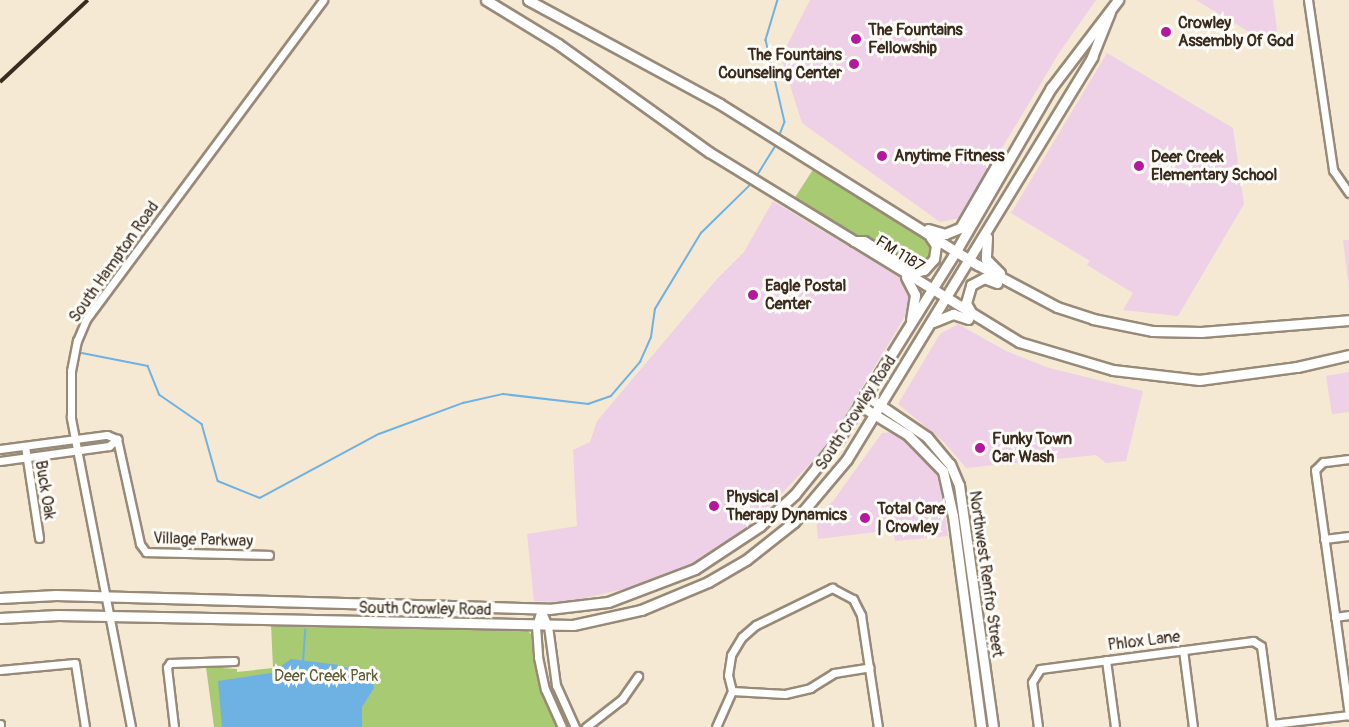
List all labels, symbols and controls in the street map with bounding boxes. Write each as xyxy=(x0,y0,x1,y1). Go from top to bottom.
place label: Crowley Assembly Of God xyxy=(1178,13,1294,51)
place label: The Fountains Fellowship xyxy=(868,20,963,58)
marker: Crowley Assembly Of God xyxy=(1159,25,1173,39)
marker: The Fountains Fellowship xyxy=(849,32,863,46)
place label: The Fountains Counseling Center xyxy=(718,45,842,83)
marker: The Fountains Counseling Center xyxy=(847,57,861,71)
place label: Anytime Fitness xyxy=(894,146,1005,166)
place label: Deer Creek Elementary School xyxy=(1151,147,1277,185)
marker: Anytime Fitness xyxy=(875,149,889,163)
marker: Deer Creek Elementary School xyxy=(1132,159,1146,173)
street label: South Hampton Road xyxy=(65,198,163,326)
street label: FM 1187 xyxy=(872,232,928,276)
place label: Eagle Postal Center xyxy=(765,276,846,314)
marker: Eagle Postal Center xyxy=(746,288,760,302)
street label: South Crowley Road xyxy=(812,352,900,474)
place label: Funky Town Car Wash xyxy=(992,429,1072,467)
marker: Funky Town Car Wash xyxy=(973,441,987,455)
street label: Buck Oak xyxy=(31,459,59,521)
place label: Physical Therapy Dynamics xyxy=(726,487,847,525)
street label: Northwest Renfro Street xyxy=(965,489,1007,659)
marker: Physical Therapy Dynamics xyxy=(707,499,721,513)
place label: Total Care | Crowley xyxy=(877,499,946,537)
marker: Total Care | Crowley xyxy=(858,511,872,525)
street label: Village Parkway xyxy=(153,529,253,551)
street label: South Crowley Road xyxy=(358,598,492,620)
street label: Phlox Lane xyxy=(1107,627,1181,655)
park label: Deer Creek Park xyxy=(274,666,378,686)

